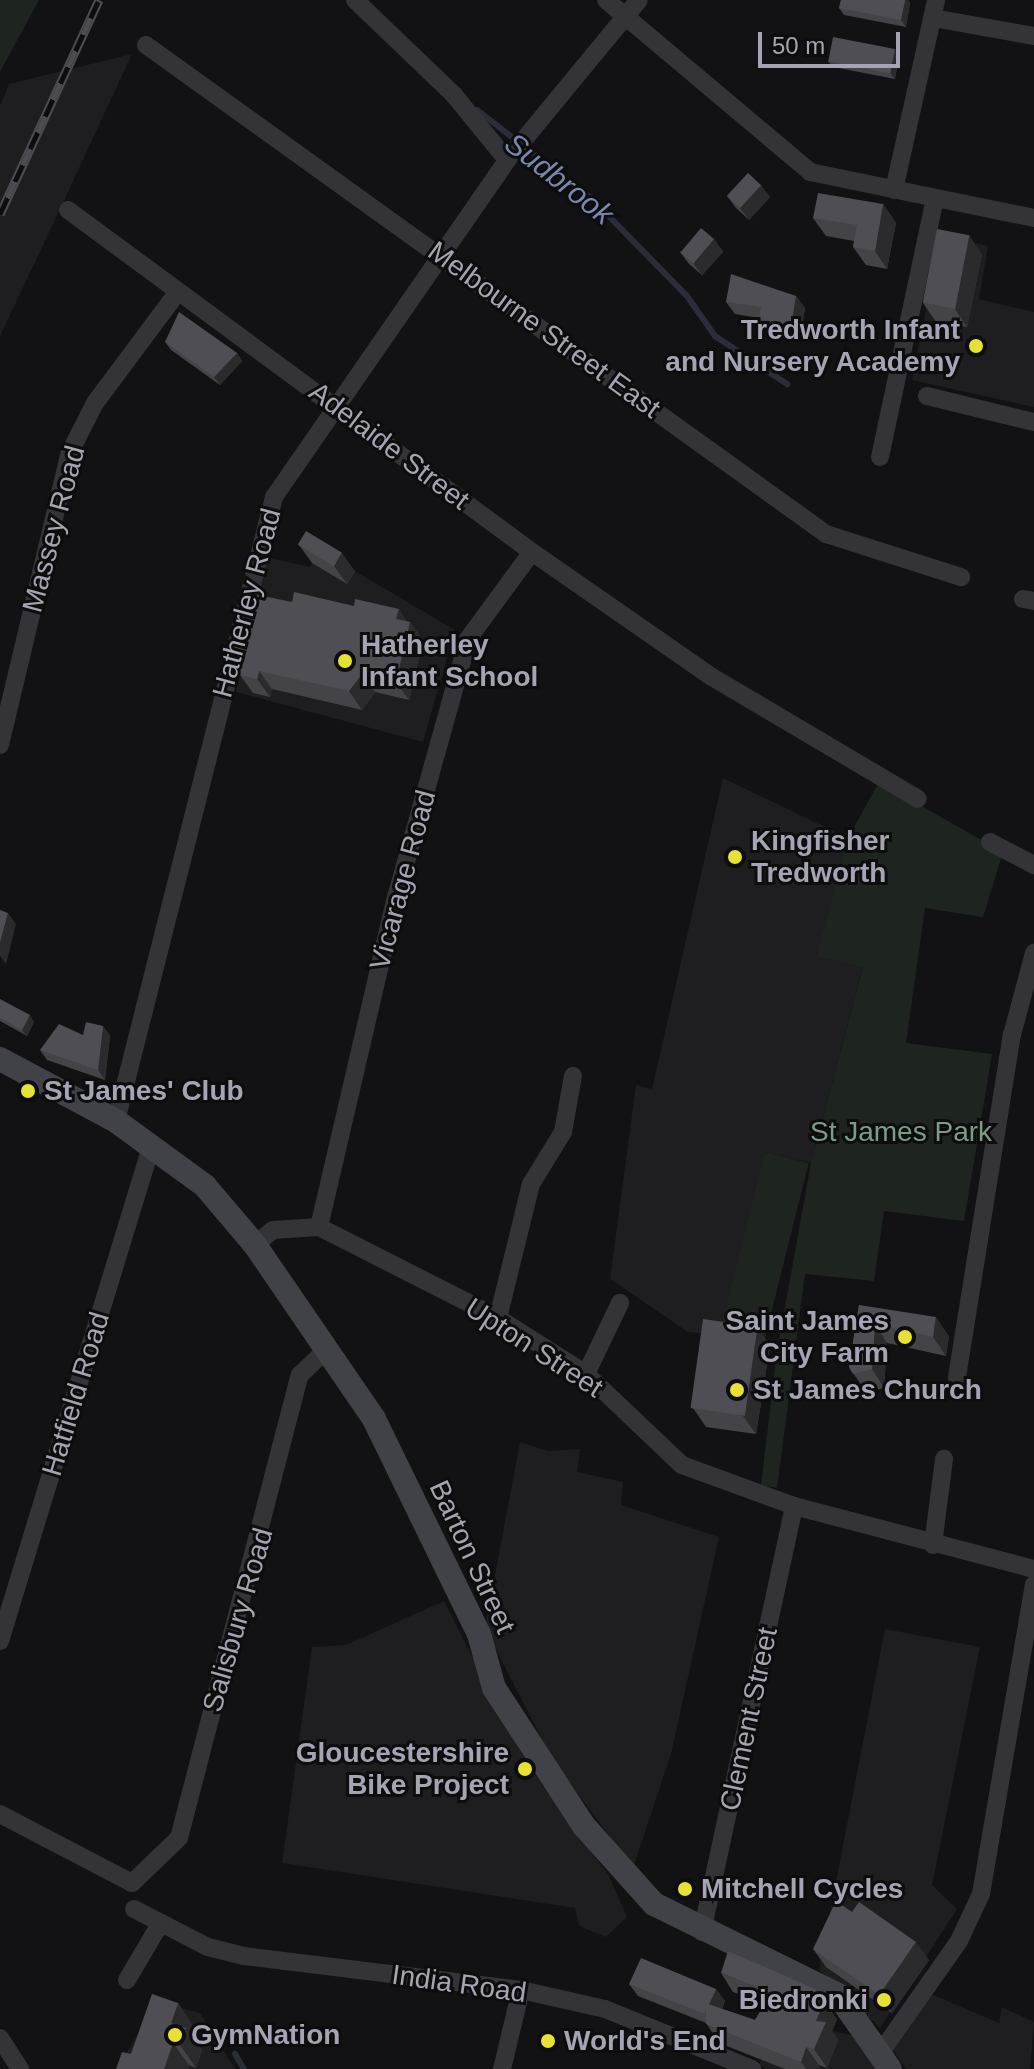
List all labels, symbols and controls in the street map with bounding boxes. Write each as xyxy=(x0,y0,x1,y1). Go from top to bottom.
scale bar xyxy=(762,16,904,66)
text: 50 m xyxy=(772,32,825,59)
water label: Sudbrook xyxy=(497,125,621,233)
street label: Melbourne Street East xyxy=(421,235,667,425)
place label: Tredworth Infant and Nursery Academy xyxy=(664,313,960,379)
marker: Tredworth Infant and Nursery Academy xyxy=(967,337,985,355)
street label: Adelaide Street xyxy=(302,375,476,517)
street label: Massey Road xyxy=(16,442,92,616)
street label: Hatherley Road xyxy=(206,505,288,701)
place label: Hatherley Infant School xyxy=(361,628,538,694)
marker: Hatherley Infant School xyxy=(336,652,354,670)
street label: Vicarage Road xyxy=(363,786,443,974)
place label: Kingfisher Tredworth xyxy=(751,824,889,890)
marker: Kingfisher Tredworth xyxy=(726,848,744,866)
place label: St James' Club xyxy=(44,1074,244,1108)
marker: St James' Club xyxy=(19,1082,37,1100)
park label: St James Park xyxy=(810,1115,992,1149)
street label: Upton Street xyxy=(459,1291,609,1405)
place label: Saint James City Farm xyxy=(726,1304,889,1370)
street label: Hatfield Road xyxy=(35,1308,117,1480)
marker: Saint James City Farm xyxy=(896,1328,914,1346)
place label: St James Church xyxy=(753,1373,982,1407)
marker: St James Church xyxy=(728,1381,746,1399)
street label: Barton Street xyxy=(422,1475,522,1639)
street label: Salisbury Road xyxy=(196,1524,280,1716)
street label: Clement Street xyxy=(713,1624,785,1814)
place label: Gloucestershire Bike Project xyxy=(296,1736,509,1802)
marker: Gloucestershire Bike Project xyxy=(516,1760,534,1778)
place label: Mitchell Cycles xyxy=(701,1872,903,1906)
marker: Mitchell Cycles xyxy=(676,1880,694,1898)
street label: India Road xyxy=(390,1958,528,2010)
place label: Biedronki xyxy=(739,1983,868,2017)
marker: Biedronki xyxy=(875,1991,893,2009)
place label: GymNation xyxy=(191,2018,340,2052)
place label: World's End xyxy=(564,2024,726,2058)
marker: GymNation xyxy=(166,2026,184,2044)
marker: World's End xyxy=(539,2032,557,2050)

